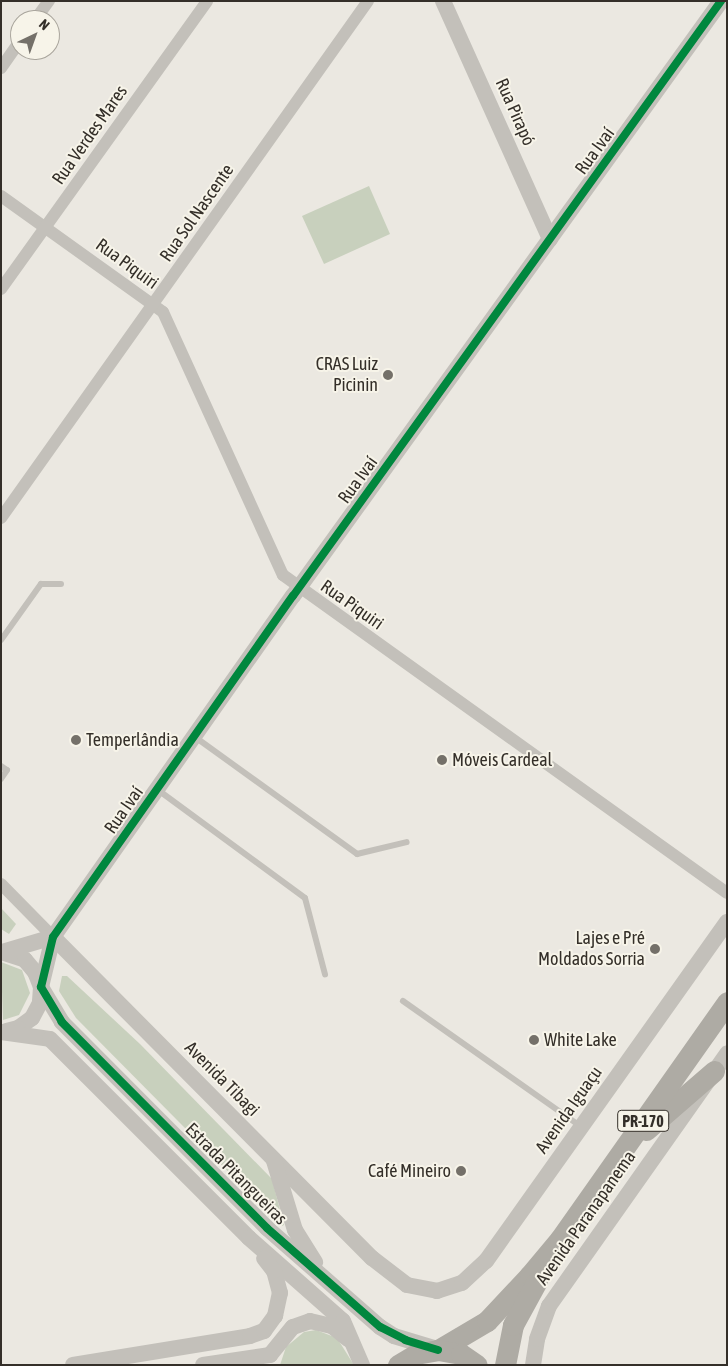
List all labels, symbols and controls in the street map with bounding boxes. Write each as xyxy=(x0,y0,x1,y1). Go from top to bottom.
north arrow xyxy=(10,10,60,60)
text: N xyxy=(36,16,53,33)
street label: Rua Pirapó xyxy=(491,75,539,149)
street label: Rua Verdes Mares xyxy=(48,81,132,189)
street label: Rua Ivaí xyxy=(571,123,619,179)
street label: Rua Sol Nascente xyxy=(155,160,239,266)
street label: Rua Piquiri xyxy=(92,234,162,294)
place label: CRAS Luiz Picinin xyxy=(316,354,378,396)
marker: CRAS Luiz Picinin xyxy=(382,369,394,381)
street label: Rua Ivaí xyxy=(334,452,382,508)
street label: Rua Piquiri xyxy=(316,576,388,634)
place label: Temperlândia xyxy=(86,729,179,751)
marker: Temperlândia xyxy=(70,734,82,746)
place label: Móveis Cardeal xyxy=(452,749,552,771)
marker: Móveis Cardeal xyxy=(436,754,448,766)
street label: Rua Ivaí xyxy=(100,782,148,838)
place label: Lajes e Pré Moldados Sorria xyxy=(538,928,645,971)
marker: Lajes e Pré Moldados Sorria xyxy=(649,943,661,955)
place label: White Lake xyxy=(544,1029,617,1051)
marker: White Lake xyxy=(528,1034,540,1046)
street label: Avenida Tibagi xyxy=(180,1037,264,1121)
street label: Avenida Iguaçu xyxy=(531,1062,607,1158)
road number: PR-170 xyxy=(617,1108,669,1134)
street label: Estrada Pitangueiras xyxy=(181,1119,291,1229)
street label: Avenida Paranapanema xyxy=(532,1147,640,1289)
place label: Café Mineiro xyxy=(368,1160,451,1182)
marker: Café Mineiro xyxy=(455,1165,467,1177)

